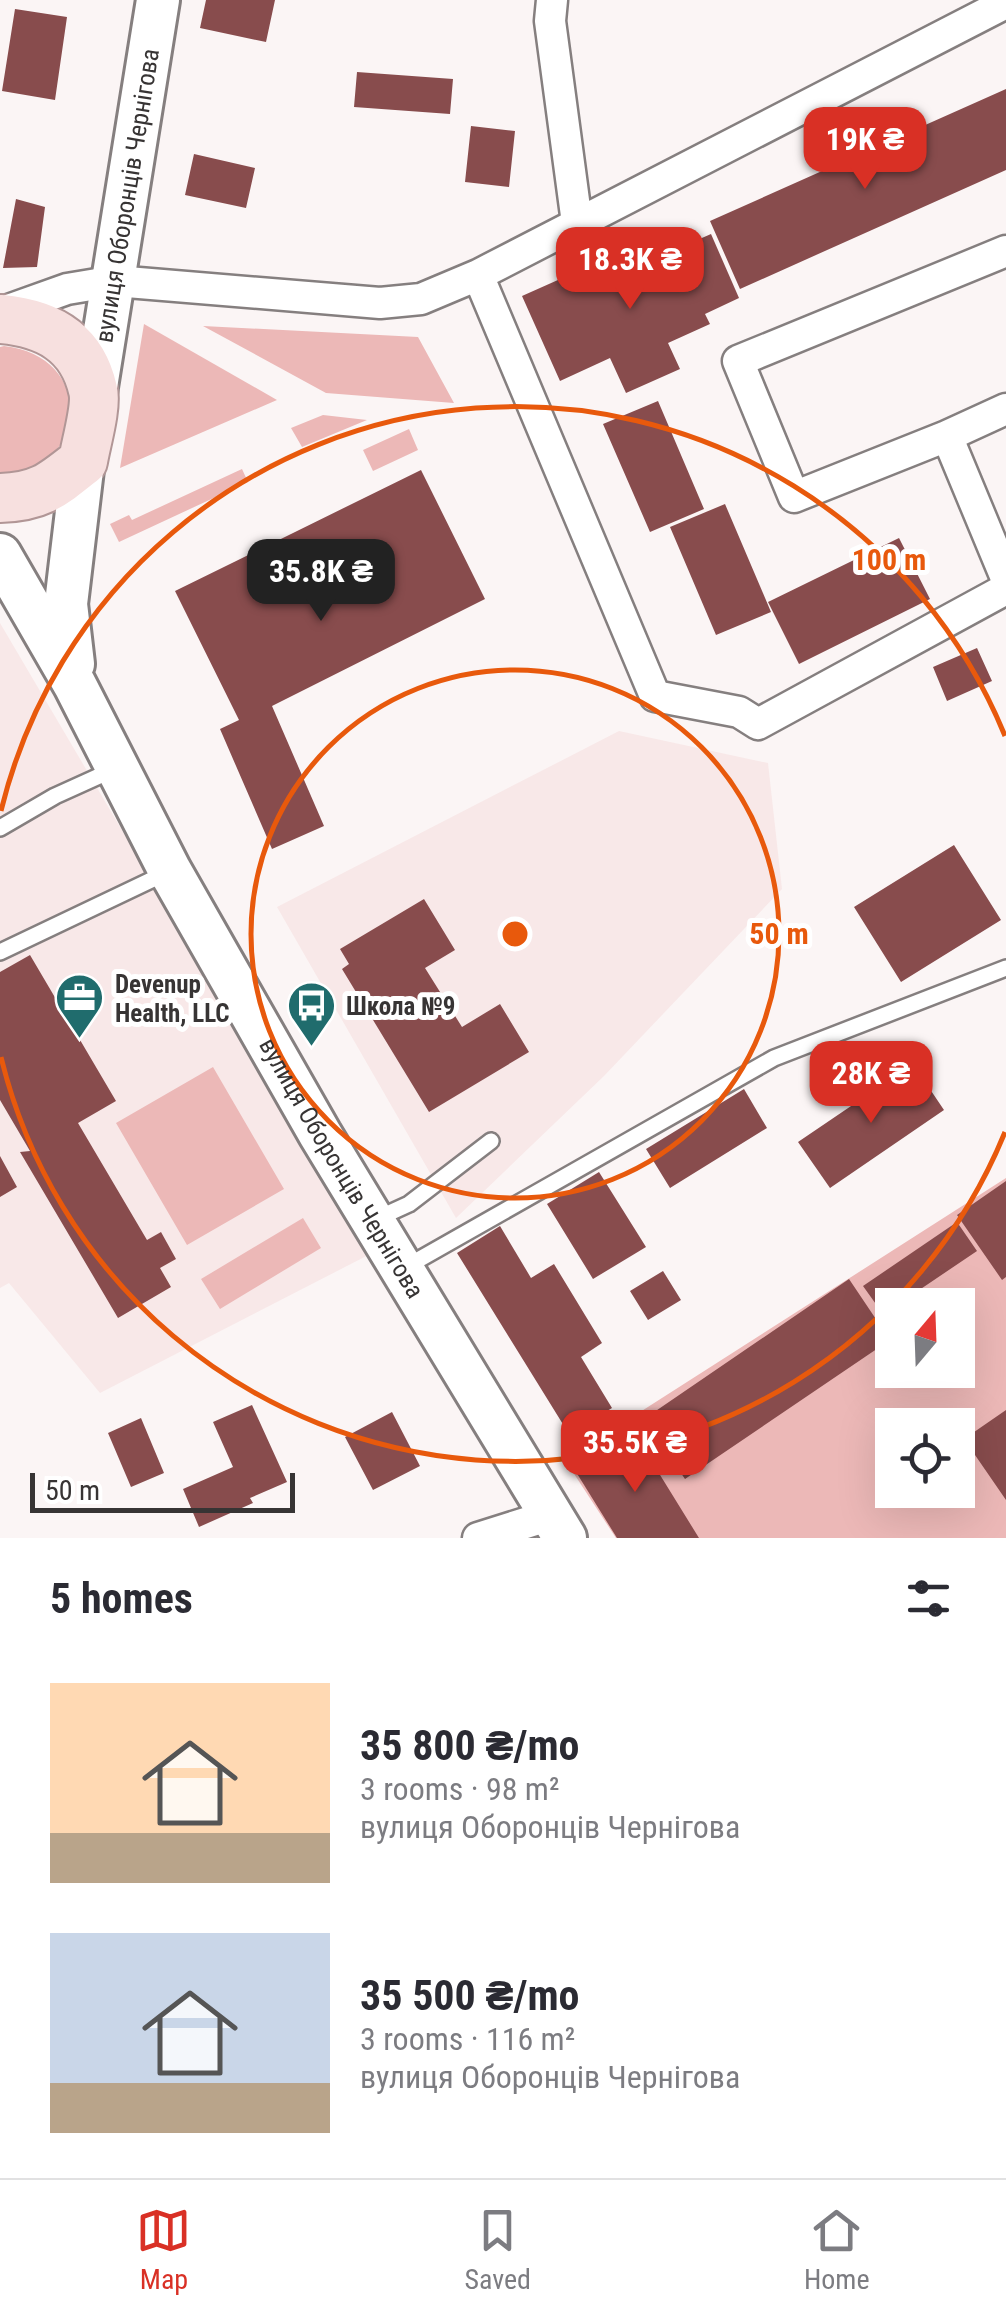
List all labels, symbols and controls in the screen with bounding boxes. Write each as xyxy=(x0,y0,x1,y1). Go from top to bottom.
street label: вулиця Оборонців Чернігова xyxy=(89,46,165,345)
pin: 19K ₴ xyxy=(795,107,935,192)
text: 19K ₴ xyxy=(826,120,904,158)
pin: 18.3K ₴ xyxy=(538,227,722,312)
text: 18.3K ₴ xyxy=(578,240,682,278)
pin: 35.8K ₴ xyxy=(229,539,413,624)
text: 100 m xyxy=(852,542,926,577)
text: 35.8K ₴ xyxy=(269,552,373,590)
centre of rings xyxy=(497,916,533,952)
text: 50 m xyxy=(749,916,809,951)
place label: Devenup Health, LLC xyxy=(115,970,230,1028)
office icon: Devenup Health, LLC xyxy=(54,972,106,1040)
bus stop icon: Школа №9 xyxy=(285,980,337,1048)
place label: Школа №9 xyxy=(346,992,455,1021)
street label: вулиця Оборонців Чернігова xyxy=(254,1033,430,1303)
pin: 28K ₴ xyxy=(801,1041,941,1126)
text: 28K ₴ xyxy=(832,1054,910,1092)
north arrow xyxy=(875,1288,975,1388)
map controls xyxy=(875,1288,975,1508)
button: locate xyxy=(875,1408,975,1508)
pin: 35.5K ₴ xyxy=(543,1410,727,1495)
text: 35.5K ₴ xyxy=(583,1423,687,1461)
scale bar xyxy=(30,1468,295,1512)
text: 50 m xyxy=(45,1474,100,1507)
icon: filters xyxy=(901,1571,956,1626)
text: 5 homes xyxy=(50,1574,193,1623)
text: 35 800 ₴/mo xyxy=(360,1721,580,1770)
icon: home xyxy=(130,1723,250,1843)
text: 3 rooms · 98 m² xyxy=(360,1770,559,1808)
text: вулиця Оборонців Чернігова xyxy=(360,1808,740,1846)
text: 35 500 ₴/mo xyxy=(360,1971,580,2020)
icon: home xyxy=(130,1973,250,2093)
text: 3 rooms · 116 m² xyxy=(360,2020,575,2058)
text: вулиця Оборонців Чернігова xyxy=(360,2058,740,2096)
tab: Map xyxy=(136,2203,191,2296)
tab: Saved xyxy=(464,2203,531,2296)
tab: Home xyxy=(804,2203,870,2296)

